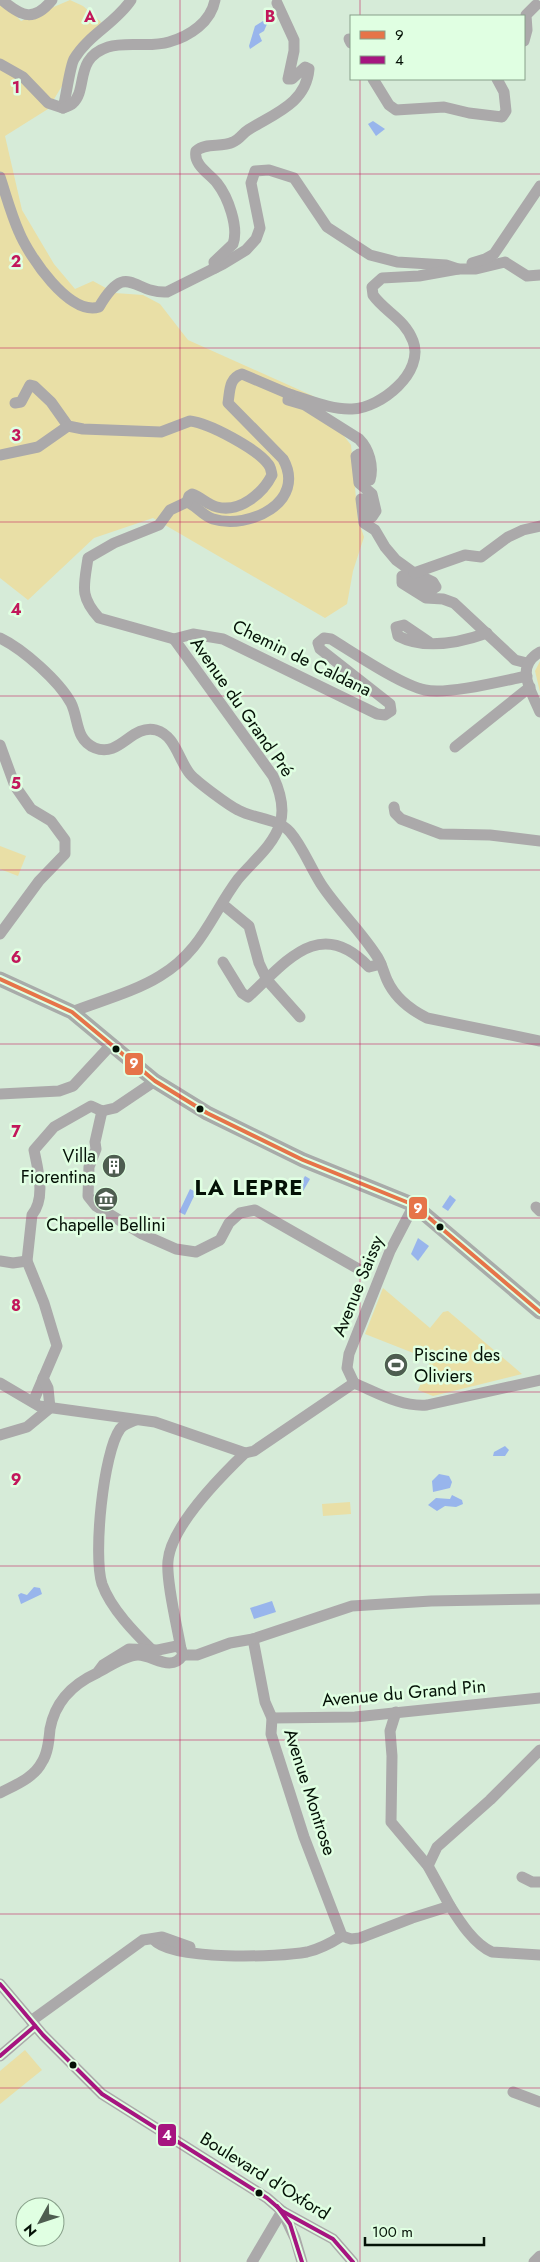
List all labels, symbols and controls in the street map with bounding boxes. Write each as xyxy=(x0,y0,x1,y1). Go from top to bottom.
text: A xyxy=(83,5,96,28)
text: B xyxy=(265,5,275,28)
legend xyxy=(350,15,525,80)
text: 9 xyxy=(395,24,404,46)
text: 4 xyxy=(395,49,404,71)
text: 1 xyxy=(12,76,20,99)
text: 2 xyxy=(11,250,21,273)
text: 3 xyxy=(11,424,21,447)
text: 4 xyxy=(10,598,22,621)
street label: Chemin de Caldana xyxy=(228,613,376,703)
street label: Avenue du Grand Pré xyxy=(184,632,300,782)
text: 5 xyxy=(11,772,21,795)
text: 6 xyxy=(11,946,21,969)
unlabelled marker xyxy=(111,1044,121,1054)
line badge: 9 xyxy=(124,1052,144,1076)
text: 9 xyxy=(129,1053,139,1073)
unlabelled marker xyxy=(195,1104,205,1114)
text: 7 xyxy=(11,1120,21,1143)
place label: Villa Fiorentina xyxy=(21,1143,96,1190)
building icon: Villa Fiorentina xyxy=(101,1153,127,1179)
district label: LA LEPRE xyxy=(194,1171,304,1203)
museum icon: Chapelle Bellini xyxy=(93,1186,119,1212)
line badge: 9 xyxy=(408,1196,428,1220)
text: 9 xyxy=(413,1198,423,1218)
place label: Chapelle Bellini xyxy=(46,1212,166,1238)
unlabelled marker xyxy=(435,1222,445,1232)
street label: Avenue Saissy xyxy=(326,1231,390,1340)
text: 8 xyxy=(11,1294,21,1317)
place label: Piscine des Oliviers xyxy=(414,1342,500,1389)
sports icon: Piscine des Oliviers xyxy=(383,1352,409,1378)
text: 9 xyxy=(11,1468,21,1491)
street label: Avenue du Grand Pin xyxy=(321,1673,487,1713)
street label: Avenue Montrose xyxy=(277,1725,343,1859)
unlabelled marker xyxy=(68,2060,78,2070)
line badge: 4 xyxy=(157,2123,177,2147)
text: 4 xyxy=(162,2125,172,2145)
street label: Boulevard d'Oxford xyxy=(195,2126,335,2226)
unlabelled marker xyxy=(254,2188,264,2198)
north arrow xyxy=(15,2197,65,2247)
scale bar xyxy=(365,2214,484,2246)
text: N xyxy=(19,2220,41,2241)
text: 100 m xyxy=(372,2221,413,2243)

